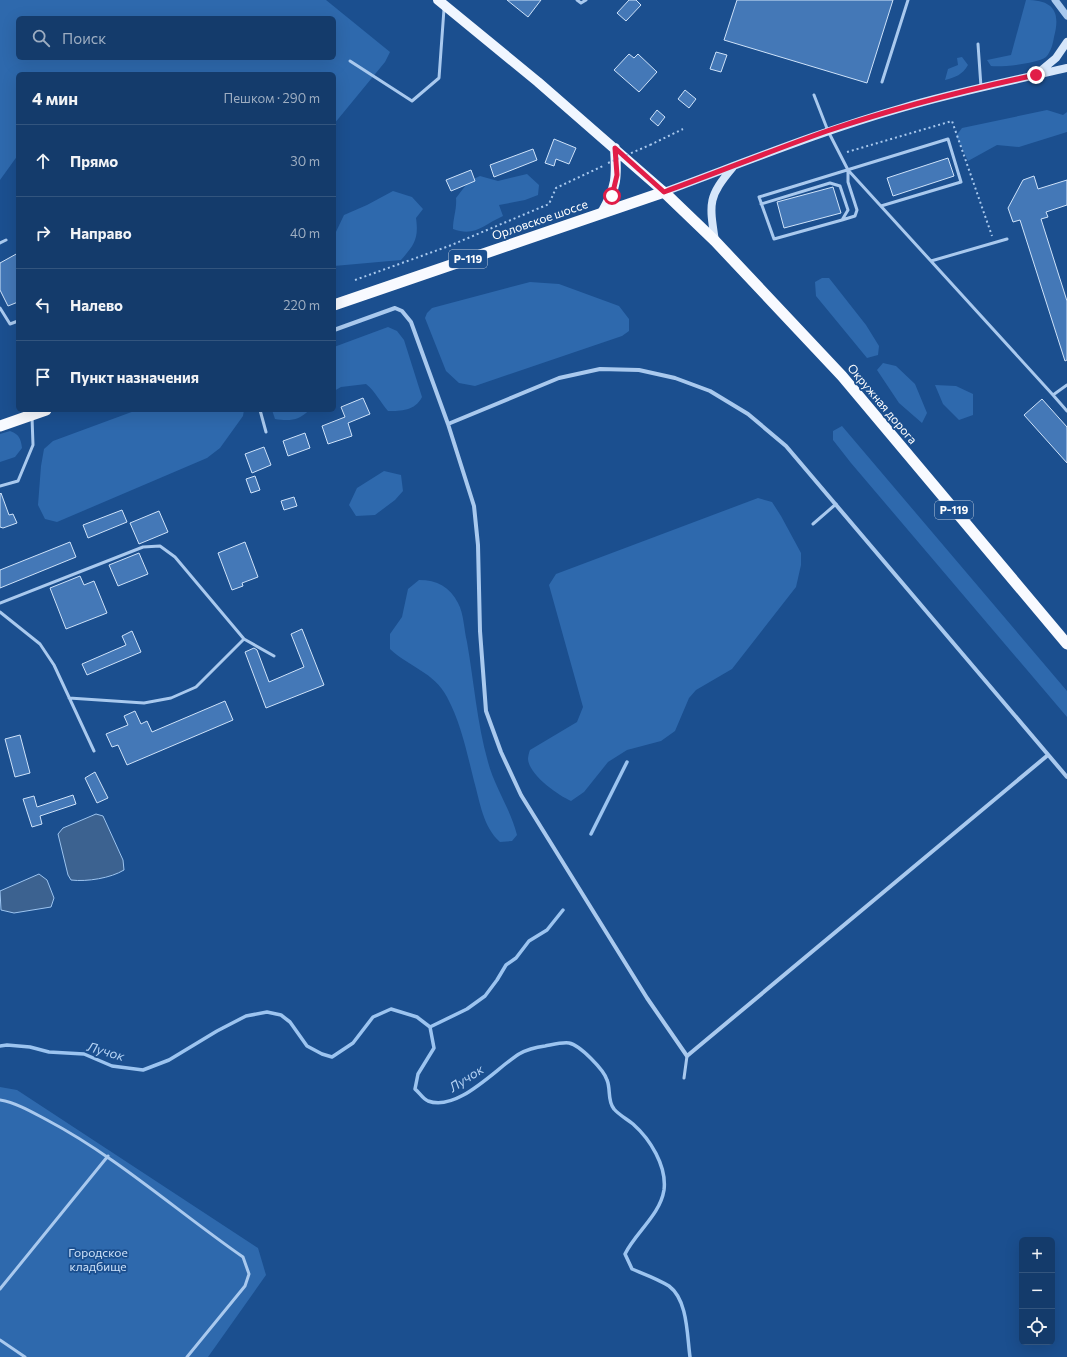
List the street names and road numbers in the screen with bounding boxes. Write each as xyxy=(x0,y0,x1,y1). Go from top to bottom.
street label: Орловское шоссе xyxy=(490,196,589,242)
road number: Р-119 xyxy=(449,250,487,268)
street label: Окружная дорога xyxy=(845,360,920,446)
road number: Р-119 xyxy=(935,501,973,519)

